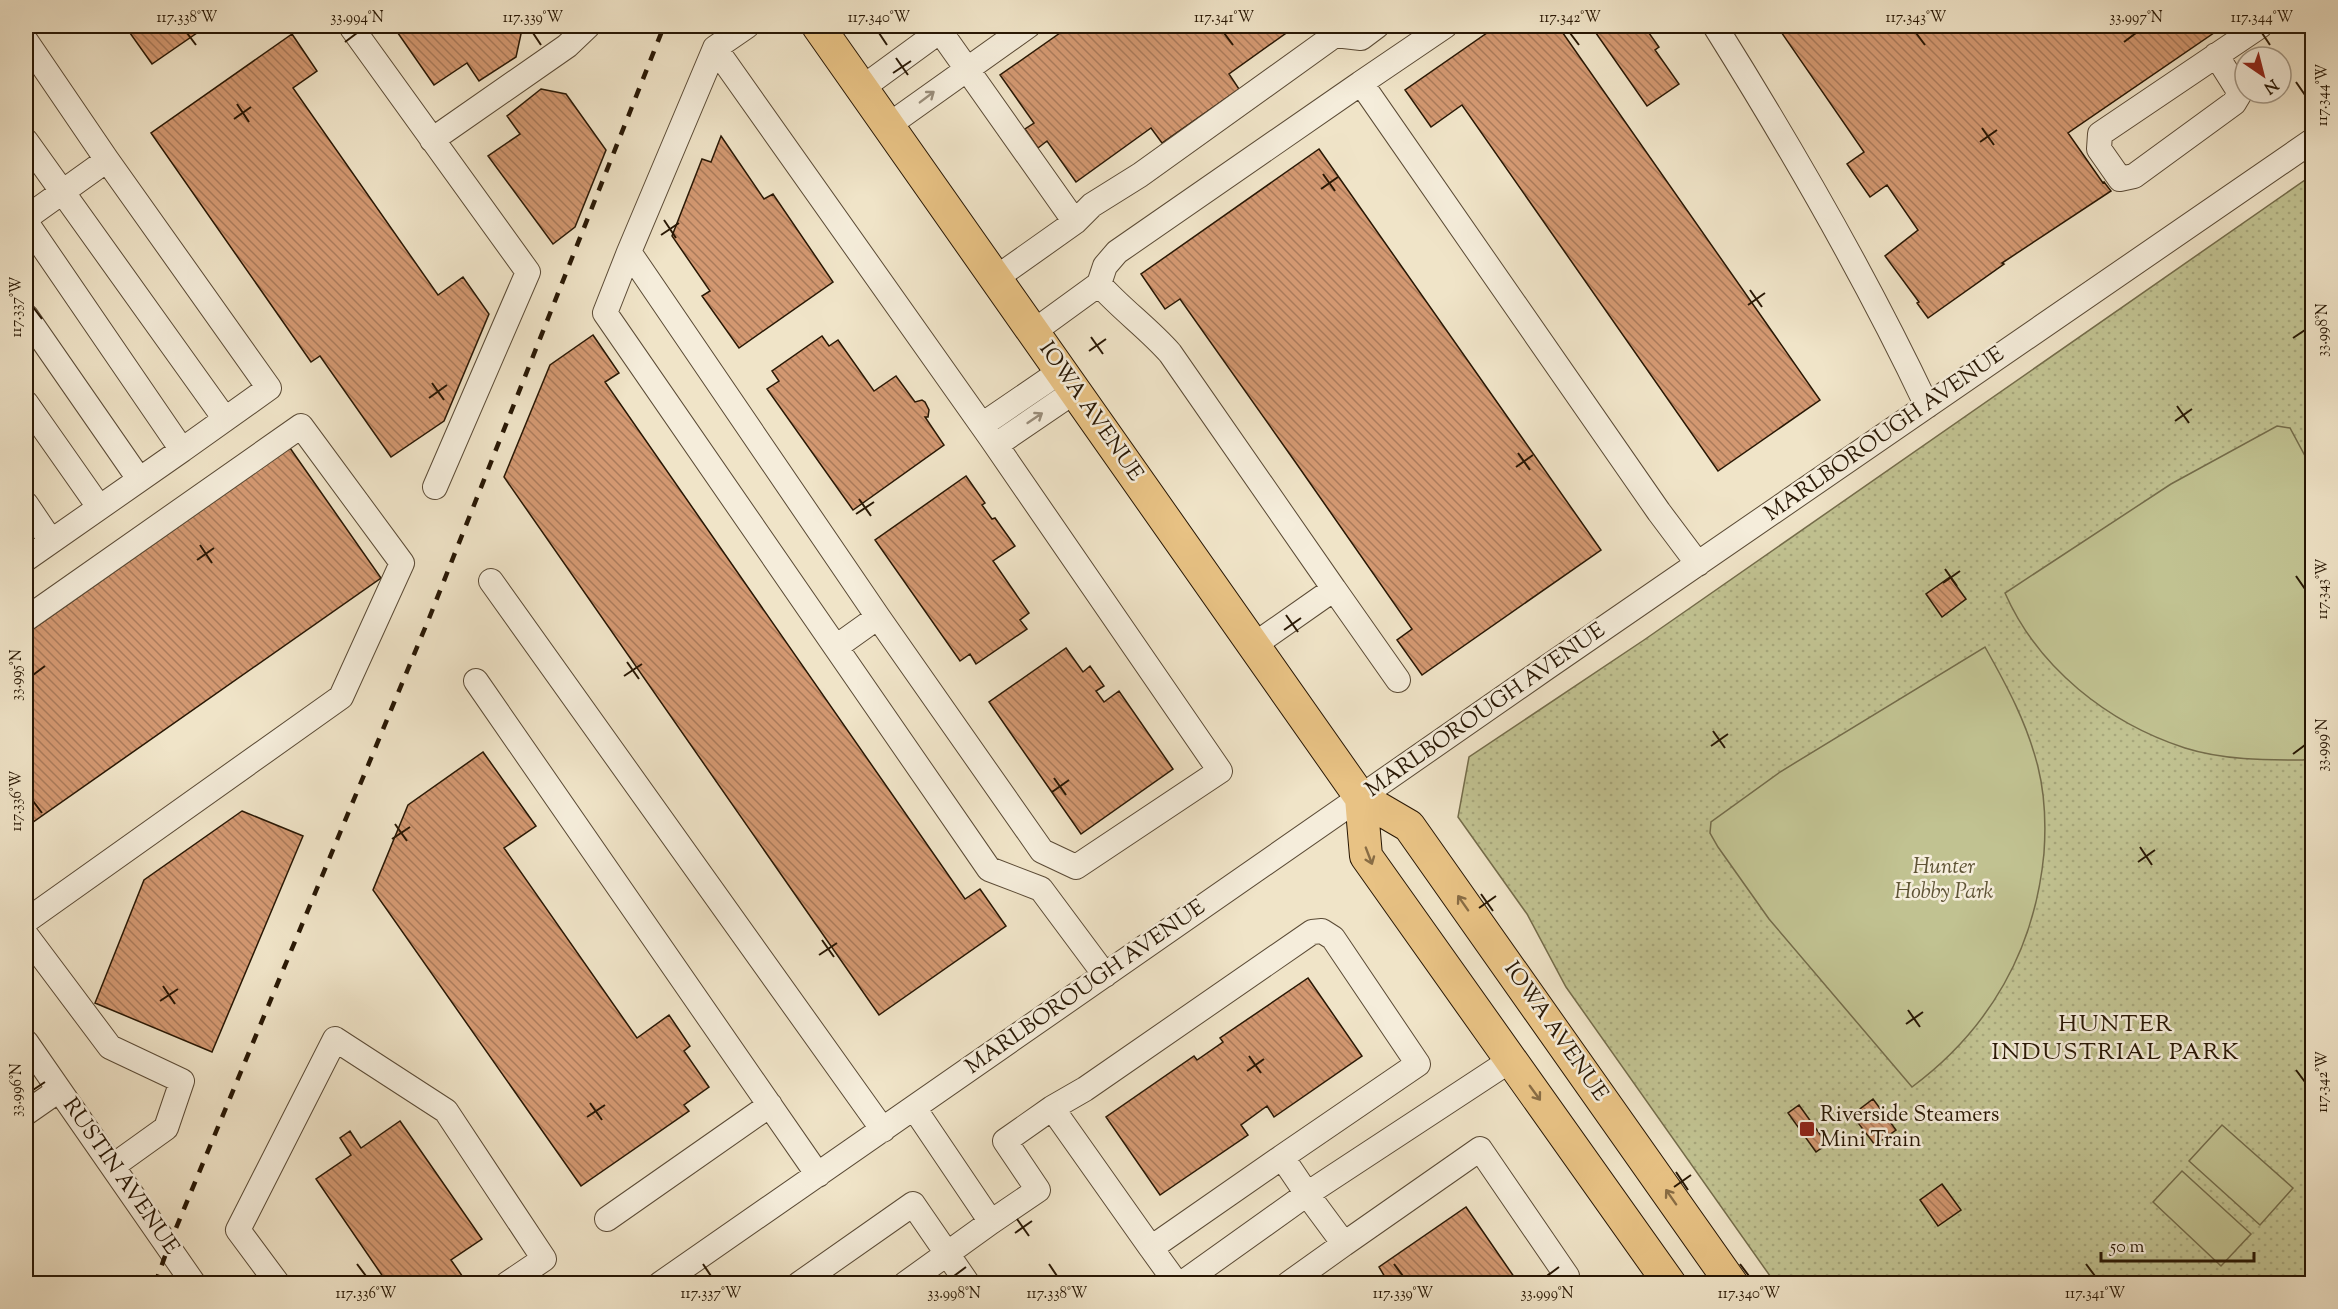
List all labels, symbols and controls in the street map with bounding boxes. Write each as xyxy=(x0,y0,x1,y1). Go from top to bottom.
text: 117.338°W xyxy=(157,8,218,29)
text: 33.994°N xyxy=(330,8,384,29)
text: 117.339°W xyxy=(503,8,564,29)
text: 117.340°W xyxy=(848,8,911,29)
text: 117.341°W xyxy=(1194,8,1254,29)
text: 117.342°W xyxy=(1539,8,1601,29)
text: 117.343°W xyxy=(1886,8,1947,29)
text: 33.997°N xyxy=(2109,8,2163,29)
text: 117.344°W xyxy=(2231,8,2294,29)
north arrow xyxy=(2233,45,2293,105)
text: 117.344°W xyxy=(2313,63,2334,126)
text: N xyxy=(2258,72,2282,98)
one-way arrow xyxy=(919,90,935,103)
text: 117.337°W xyxy=(7,276,28,337)
text: 33.998°N xyxy=(2313,303,2334,357)
street label: IOWA AVENUE xyxy=(1030,336,1150,488)
street label: MARLBOROUGH AVENUE xyxy=(1759,340,2011,530)
one-way arrow xyxy=(1027,412,1043,424)
text: 117.343°W xyxy=(2313,558,2334,619)
street label: MARLBOROUGH AVENUE xyxy=(1360,616,1612,806)
text: 33.995°N xyxy=(7,649,28,701)
text: 33.999°N xyxy=(2313,718,2334,772)
text: 117.336°W xyxy=(7,770,28,831)
one-way arrow xyxy=(1364,846,1375,864)
park label: Hunter Hobby Park xyxy=(1894,852,1994,909)
street label: MARLBOROUGH AVENUE xyxy=(960,893,1212,1083)
one-way arrow xyxy=(1457,895,1469,911)
street label: IOWA AVENUE xyxy=(1495,956,1615,1108)
district label: HUNTER INDUSTRIAL PARK xyxy=(1992,1008,2240,1070)
text: 117.342°W xyxy=(2313,1051,2334,1113)
text: 33.996°N xyxy=(7,1063,28,1117)
one-way arrow xyxy=(1529,1085,1541,1101)
street label: RUSTIN AVENUE xyxy=(54,1092,186,1262)
place label: Riverside Steamers Mini Train xyxy=(1820,1100,1999,1157)
marker: Riverside Steamers Mini Train xyxy=(1798,1120,1816,1138)
one-way arrow xyxy=(1665,1189,1677,1205)
scale bar xyxy=(2101,1225,2254,1263)
text: 50 m xyxy=(2109,1235,2145,1261)
text: 117.336°W xyxy=(336,1284,397,1305)
text: 117.337°W xyxy=(681,1284,742,1305)
text: 33.998°N xyxy=(927,1284,981,1305)
text: 117.338°W xyxy=(1027,1284,1088,1305)
text: 117.339°W xyxy=(1373,1284,1434,1305)
text: 33.999°N xyxy=(1520,1284,1574,1305)
text: 117.340°W xyxy=(1718,1284,1781,1305)
text: 117.341°W xyxy=(2065,1284,2125,1305)

